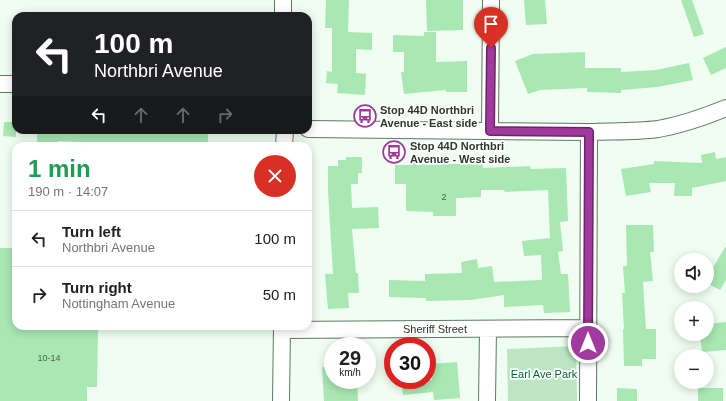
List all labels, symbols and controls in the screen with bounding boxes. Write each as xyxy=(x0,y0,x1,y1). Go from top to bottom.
pin xyxy=(474,7.0,508,48)
icon: arrive xyxy=(480,13,502,35)
icon: left xyxy=(28,28,80,80)
text: 100 m xyxy=(94,28,173,59)
text: Northbri Avenue xyxy=(94,61,223,81)
bus stop icon: Stop 44D Northbri Avenue - East side xyxy=(352,103,378,129)
icon: left xyxy=(88,104,110,126)
icon: ahead xyxy=(130,104,152,126)
icon: ahead xyxy=(172,104,194,126)
icon: right xyxy=(214,104,236,126)
place label: Stop 44D Northbri Avenue - East side xyxy=(380,104,477,129)
bus stop icon: Stop 44D Northbri Avenue - West side xyxy=(381,139,407,165)
place label: Stop 44D Northbri Avenue - West side xyxy=(410,140,510,165)
text: 1 min xyxy=(28,155,91,182)
button: close xyxy=(254,155,296,197)
text: 190 m · 14:07 xyxy=(28,184,108,199)
house number: 2 xyxy=(441,192,447,202)
text: Turn left xyxy=(62,223,121,240)
icon: left xyxy=(28,228,50,250)
text: 100 m xyxy=(254,230,296,247)
text: Northbri Avenue xyxy=(62,240,155,255)
map controls xyxy=(674,253,714,389)
button: sound xyxy=(674,253,714,293)
text: Turn right xyxy=(62,279,132,296)
icon: right xyxy=(28,284,50,306)
text: 50 m xyxy=(263,286,296,303)
text: Nottingham Avenue xyxy=(62,296,175,311)
button: + xyxy=(674,301,714,341)
position arrow xyxy=(567,322,609,364)
street label: Sheriff Street xyxy=(403,323,467,335)
speed limit sign: 30 xyxy=(384,337,436,389)
text: 29 xyxy=(339,347,361,369)
button: − xyxy=(674,349,714,389)
house number: 10-14 xyxy=(37,353,61,363)
text: km/h xyxy=(339,367,361,378)
park label: Earl Ave Park xyxy=(511,368,578,380)

